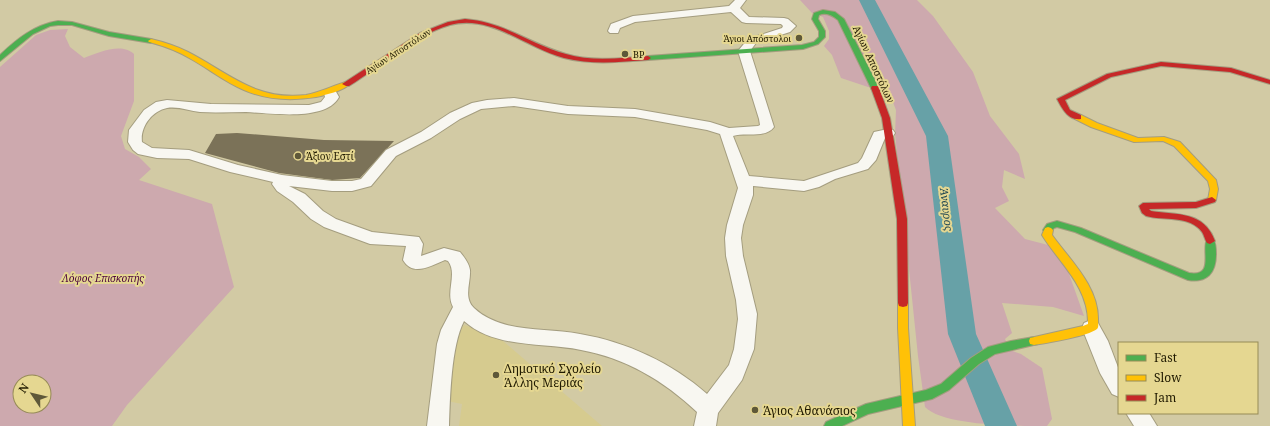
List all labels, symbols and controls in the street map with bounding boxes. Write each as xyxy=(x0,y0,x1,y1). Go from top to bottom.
street label: Αγίων Αποστόλων xyxy=(850,23,898,105)
street label: Αγίων Αποστόλων xyxy=(363,25,433,77)
place label: Άγιοι Απόστολοι xyxy=(724,32,791,45)
marker: Άγιοι Απόστολοι xyxy=(794,33,804,43)
place label: BP xyxy=(633,48,645,61)
marker: BP xyxy=(620,49,630,59)
place label: Άξιον Εστί xyxy=(306,149,354,163)
marker: Άξιον Εστί xyxy=(293,151,303,161)
water label: Άναυρος xyxy=(937,186,957,232)
park label: Λόφος Επισκοπής xyxy=(61,271,144,285)
legend xyxy=(1118,342,1258,414)
text: Fast xyxy=(1154,349,1177,366)
place label: Δημοτικό Σχολείο Άλλης Μεριάς xyxy=(504,360,601,391)
text: Slow xyxy=(1154,369,1182,386)
marker: Δημοτικό Σχολείο Άλλης Μεριάς xyxy=(491,370,501,380)
north arrow xyxy=(12,374,52,414)
text: N xyxy=(15,380,32,396)
text: Jam xyxy=(1153,389,1176,406)
place label: Άγιος Αθανάσιος xyxy=(763,402,856,419)
marker: Άγιος Αθανάσιος xyxy=(750,405,760,415)

